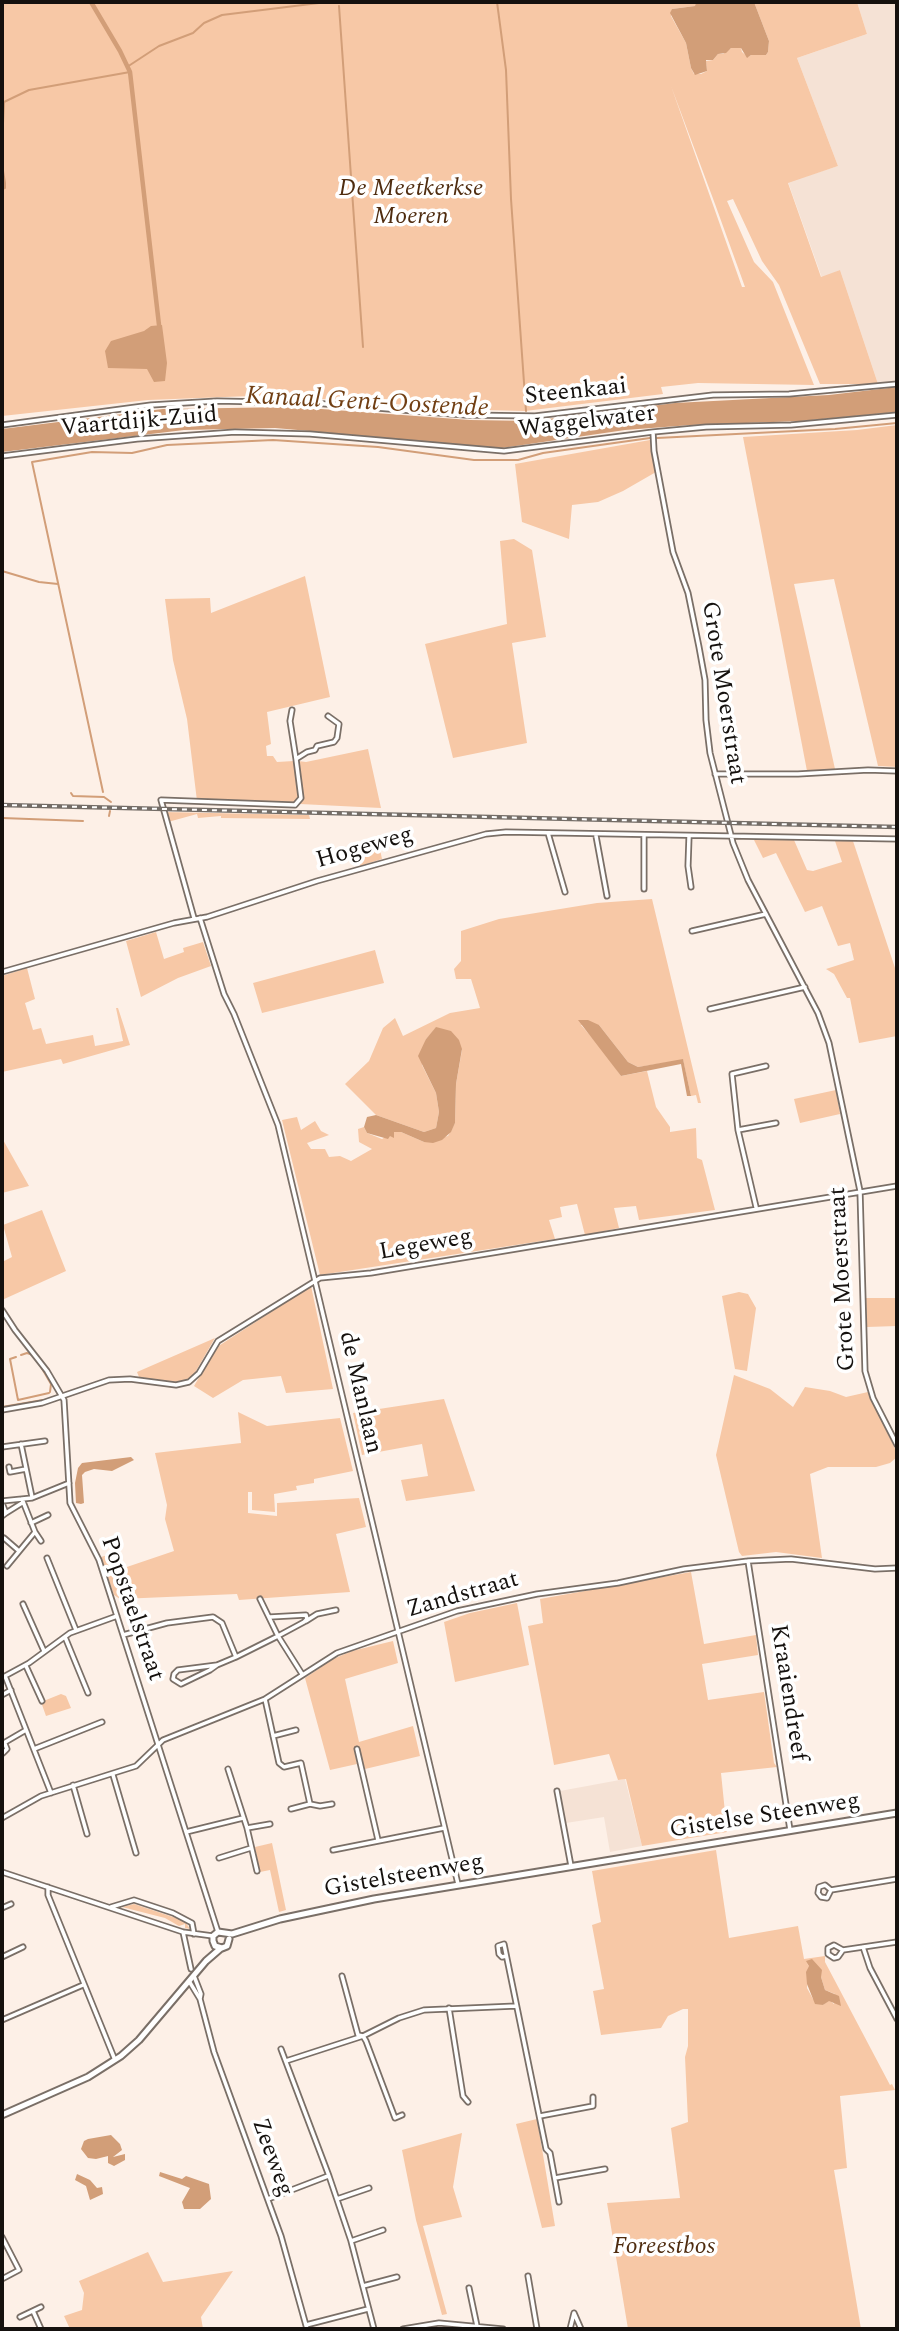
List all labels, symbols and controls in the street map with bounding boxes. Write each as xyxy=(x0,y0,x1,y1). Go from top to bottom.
park label: De Meetkerkse Moeren xyxy=(339,176,483,232)
street label: Steenkaai xyxy=(523,373,629,413)
water label: Kanaal Gent-Oostende xyxy=(244,382,490,426)
street label: Waggelwater xyxy=(517,400,657,446)
street label: Vaartdijk-Zuid xyxy=(59,402,219,444)
street label: Grote Moerstraat xyxy=(693,599,751,787)
street label: Hogeweg xyxy=(313,821,417,877)
street label: Grote Moerstraat xyxy=(825,1186,863,1372)
street label: Legeweg xyxy=(377,1224,475,1268)
street label: de Manlaan xyxy=(331,1329,387,1457)
street label: Popstaelstraat xyxy=(93,1533,169,1685)
street label: Zandstraat xyxy=(404,1566,522,1626)
street label: Kraaiendreef xyxy=(762,1623,812,1763)
street label: Gistelse Steenweg xyxy=(668,1788,862,1846)
street label: Gistelsteenweg xyxy=(322,1849,486,1905)
street label: Zeeweg xyxy=(244,2115,298,2201)
park label: Foreestbos xyxy=(613,2234,715,2262)

